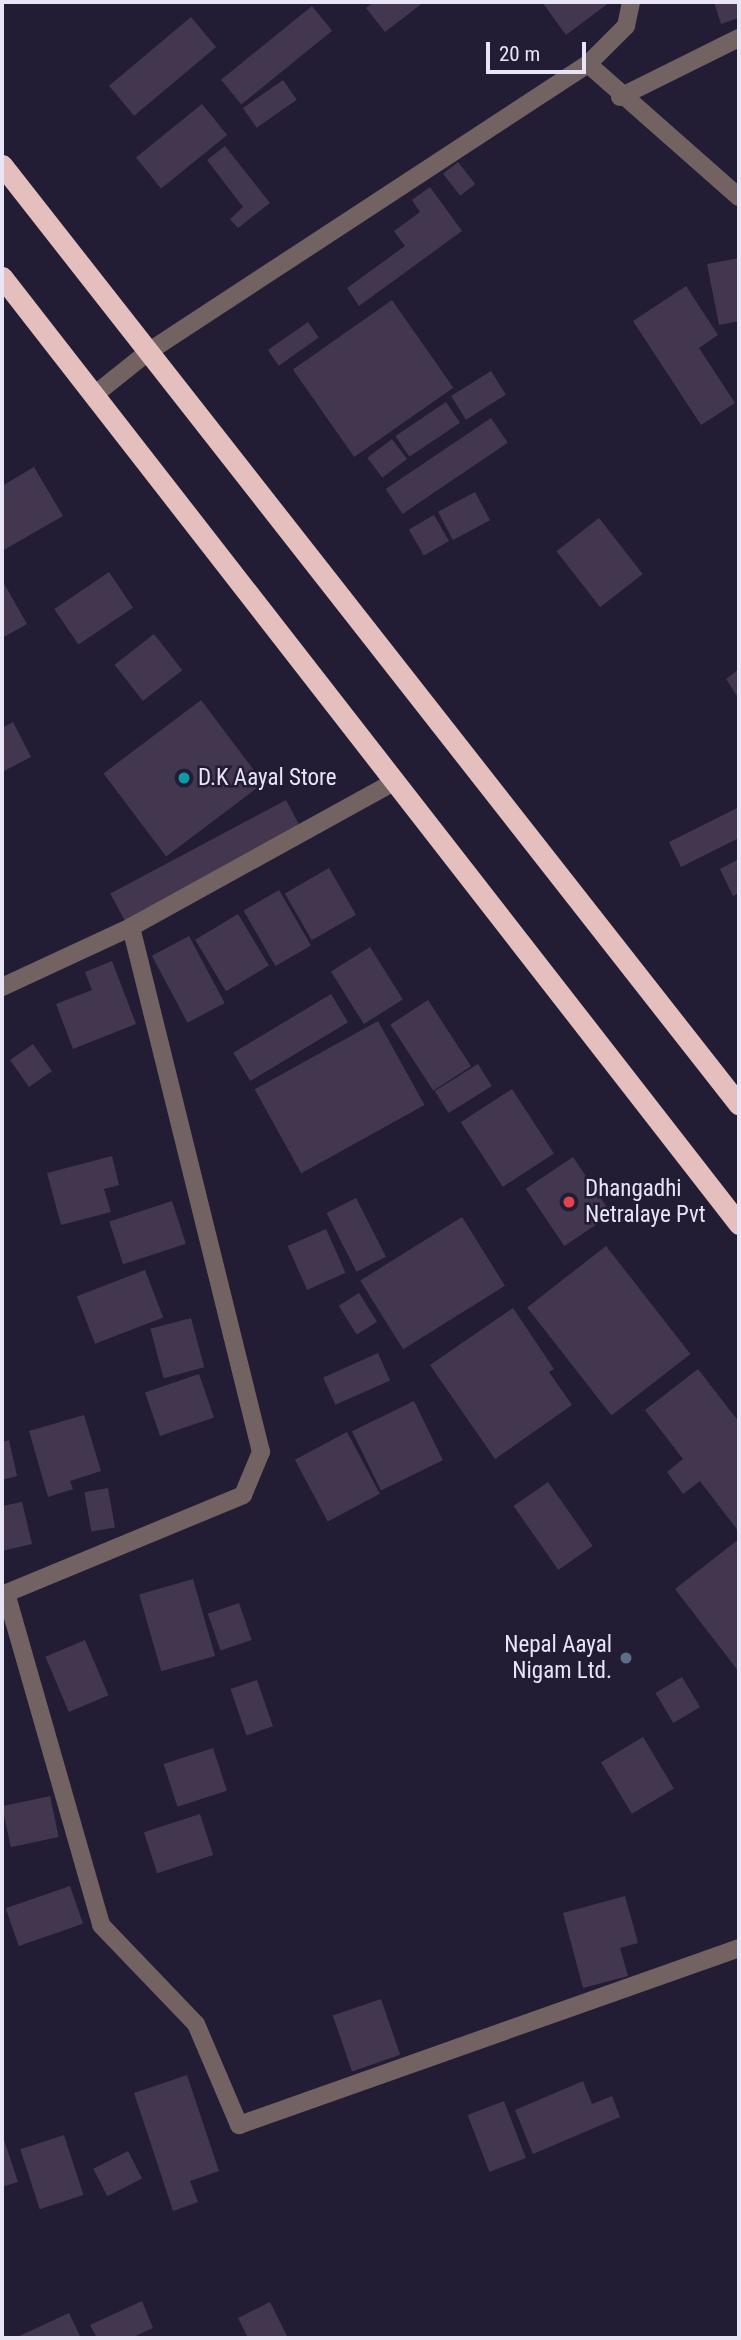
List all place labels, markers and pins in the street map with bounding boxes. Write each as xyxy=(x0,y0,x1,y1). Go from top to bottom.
place label: D.K Aayal Store xyxy=(198,764,337,792)
marker: D.K Aayal Store xyxy=(176,770,192,786)
place label: Dhangadhi Netralaye Pvt xyxy=(585,1175,706,1229)
marker: Dhangadhi Netralaye Pvt xyxy=(559,1192,579,1212)
place label: Nepal Aayal Nigam Ltd. xyxy=(504,1631,612,1685)
marker: Nepal Aayal Nigam Ltd. xyxy=(618,1650,634,1666)

